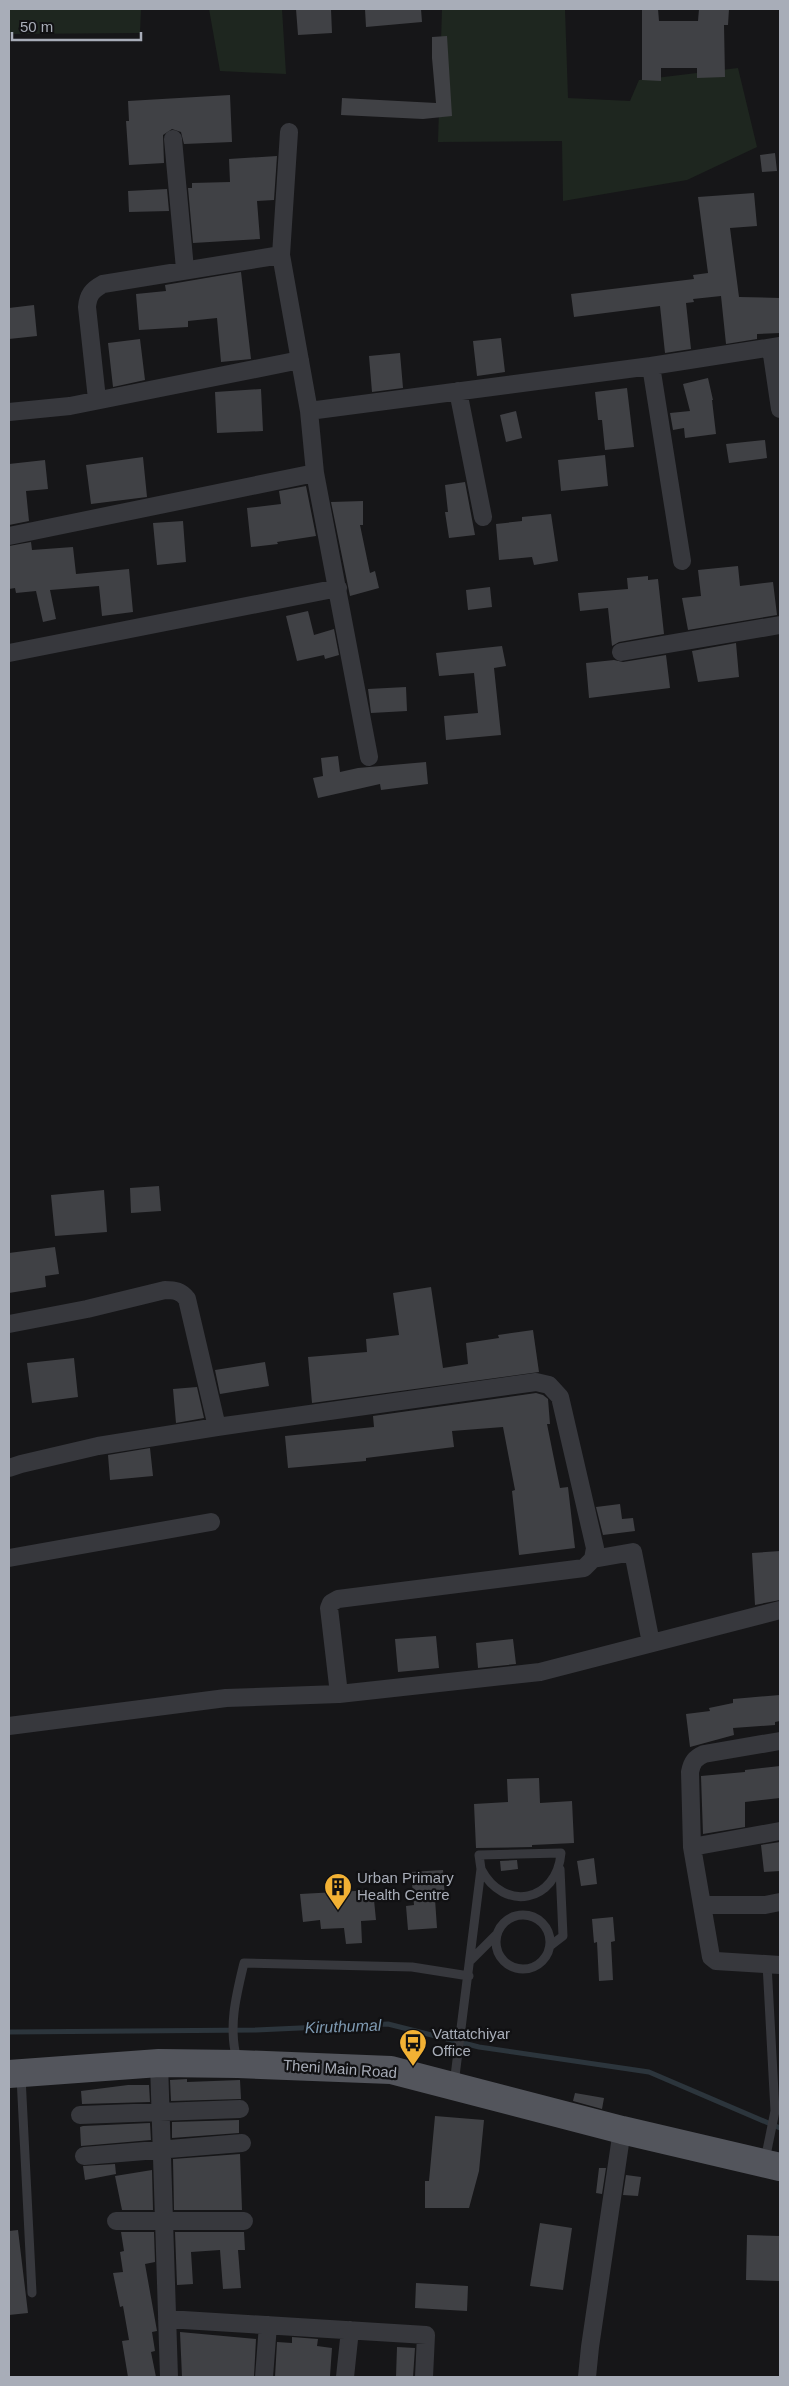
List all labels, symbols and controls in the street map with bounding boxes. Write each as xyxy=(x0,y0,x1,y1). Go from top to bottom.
scale bar xyxy=(12,10,141,42)
text: 50 m xyxy=(20,18,53,35)
place label: Urban Primary Health Centre xyxy=(357,1869,454,1903)
building icon: Urban Primary Health Centre xyxy=(323,1872,353,1911)
water label: Kiruthumal xyxy=(305,2017,382,2036)
place label: Vattatchiyar Office xyxy=(432,2025,510,2059)
bus stop icon: Vattatchiyar Office xyxy=(398,2028,428,2067)
street label: Theni Main Road xyxy=(282,2056,398,2081)

